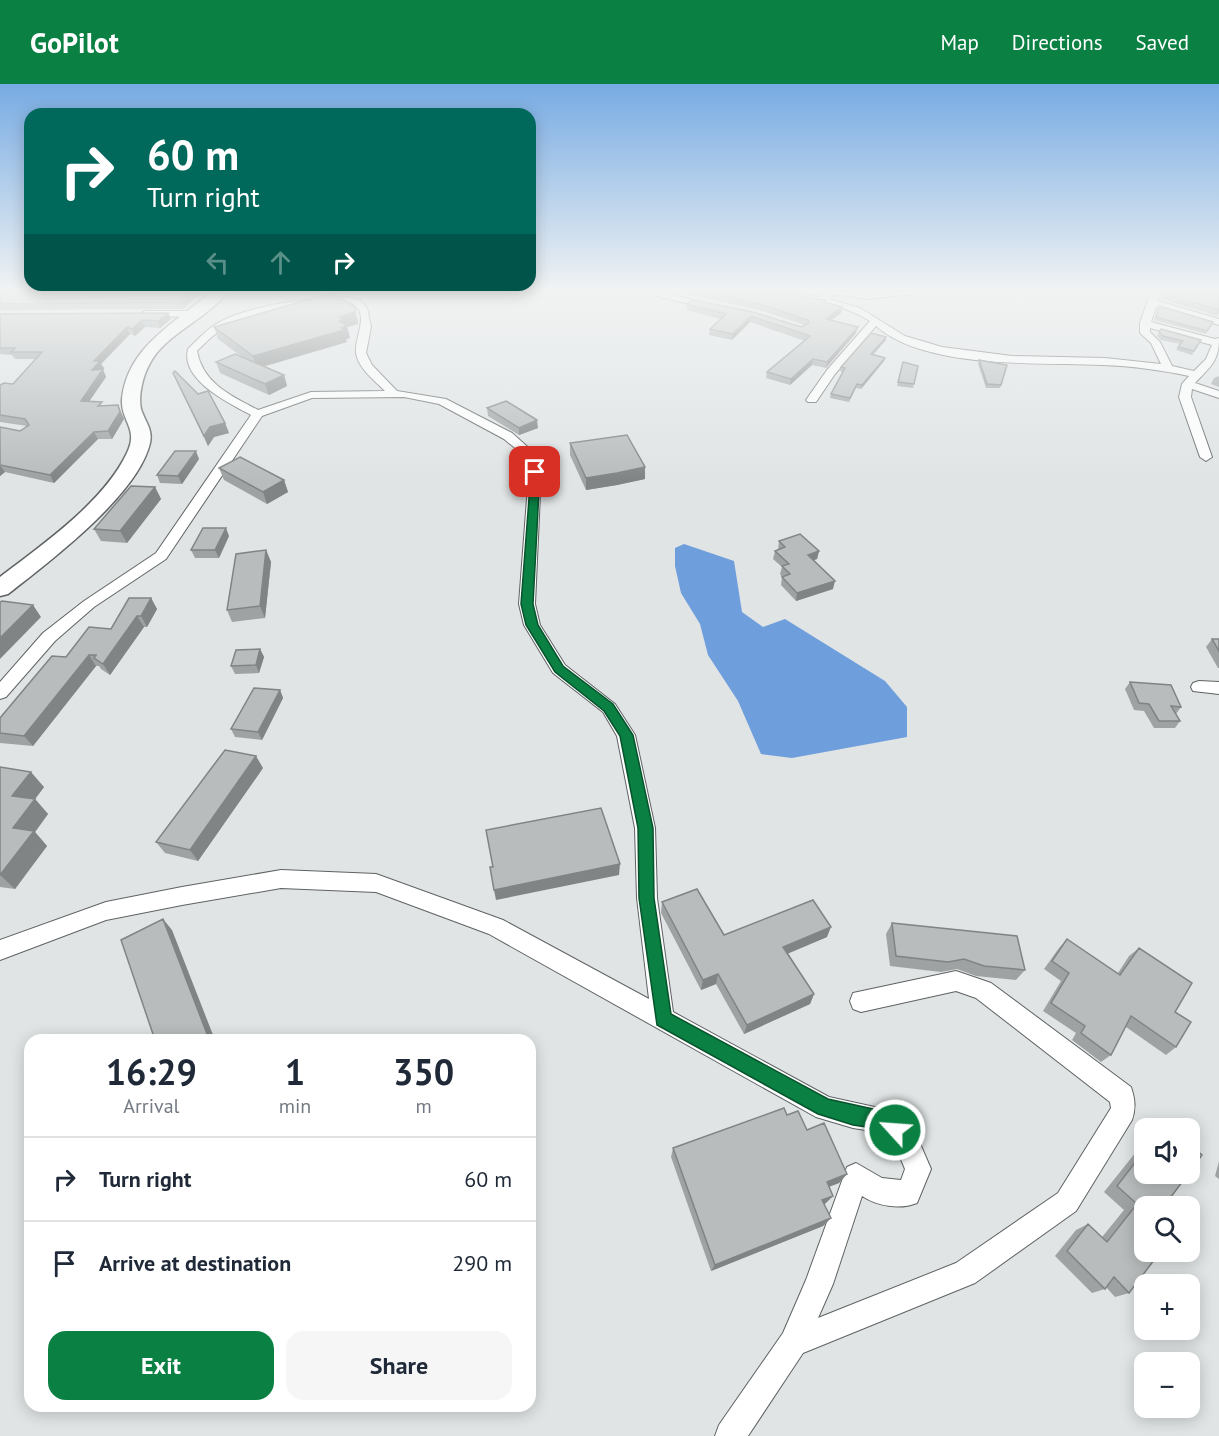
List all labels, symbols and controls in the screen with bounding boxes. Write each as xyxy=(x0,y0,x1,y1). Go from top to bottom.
text: GoPilot xyxy=(30,24,119,61)
text: Map xyxy=(940,29,979,56)
text: Directions xyxy=(1012,29,1103,56)
text: Saved xyxy=(1136,29,1189,56)
text: 60 m xyxy=(147,127,239,182)
icon: right xyxy=(48,132,126,210)
text: Turn right xyxy=(147,180,260,214)
icon: left xyxy=(201,246,234,279)
icon: ahead xyxy=(264,246,297,279)
icon: right xyxy=(327,246,360,279)
pin xyxy=(509,446,560,497)
icon: arrive xyxy=(518,455,551,488)
text: 16:29 xyxy=(106,1048,197,1095)
text: 1 xyxy=(285,1048,305,1095)
text: 350 xyxy=(393,1048,454,1095)
text: Arrival xyxy=(123,1093,179,1119)
text: min xyxy=(279,1093,311,1119)
text: m xyxy=(416,1093,432,1119)
position arrow xyxy=(863,1098,927,1162)
map controls xyxy=(1134,1118,1200,1418)
button: sound xyxy=(1134,1118,1200,1184)
icon: right xyxy=(48,1163,81,1196)
text: Turn right xyxy=(99,1165,191,1193)
text: 60 m xyxy=(464,1165,512,1193)
button: search xyxy=(1134,1196,1200,1262)
icon: arrive xyxy=(48,1247,81,1280)
text: Arrive at destination xyxy=(99,1249,291,1277)
text: 290 m xyxy=(452,1249,512,1277)
button: + xyxy=(1134,1274,1200,1340)
button: Exit xyxy=(48,1331,274,1400)
button: Share xyxy=(286,1331,512,1400)
button: − xyxy=(1134,1352,1200,1418)

